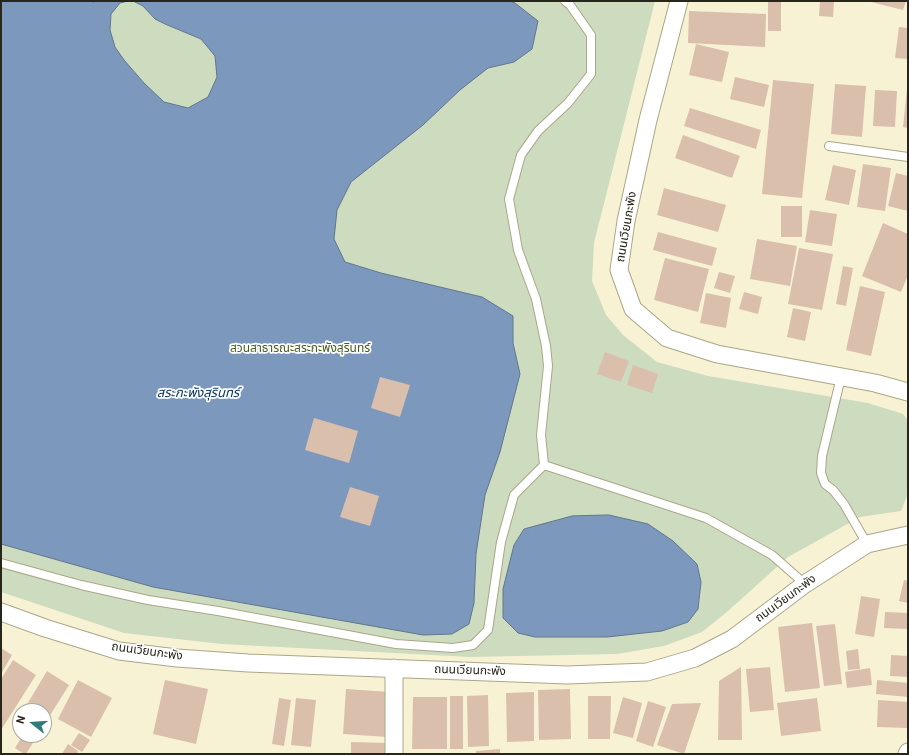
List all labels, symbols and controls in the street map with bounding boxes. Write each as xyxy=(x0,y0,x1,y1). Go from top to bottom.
street label: ถนนเวียนกะพัง xyxy=(614,190,640,264)
park label: สวนสาธารณะสระกะพังสุรินทร์ xyxy=(230,342,370,356)
water label: สระกะพังสุรินทร์ xyxy=(157,386,239,402)
street label: ถนนเวียนกะพัง xyxy=(753,572,819,626)
street label: ถนนเวียนกะพัง xyxy=(110,640,184,664)
street label: ถนนเวียนกะพัง xyxy=(434,663,506,679)
north arrow xyxy=(12,703,52,743)
text: N xyxy=(14,714,28,725)

